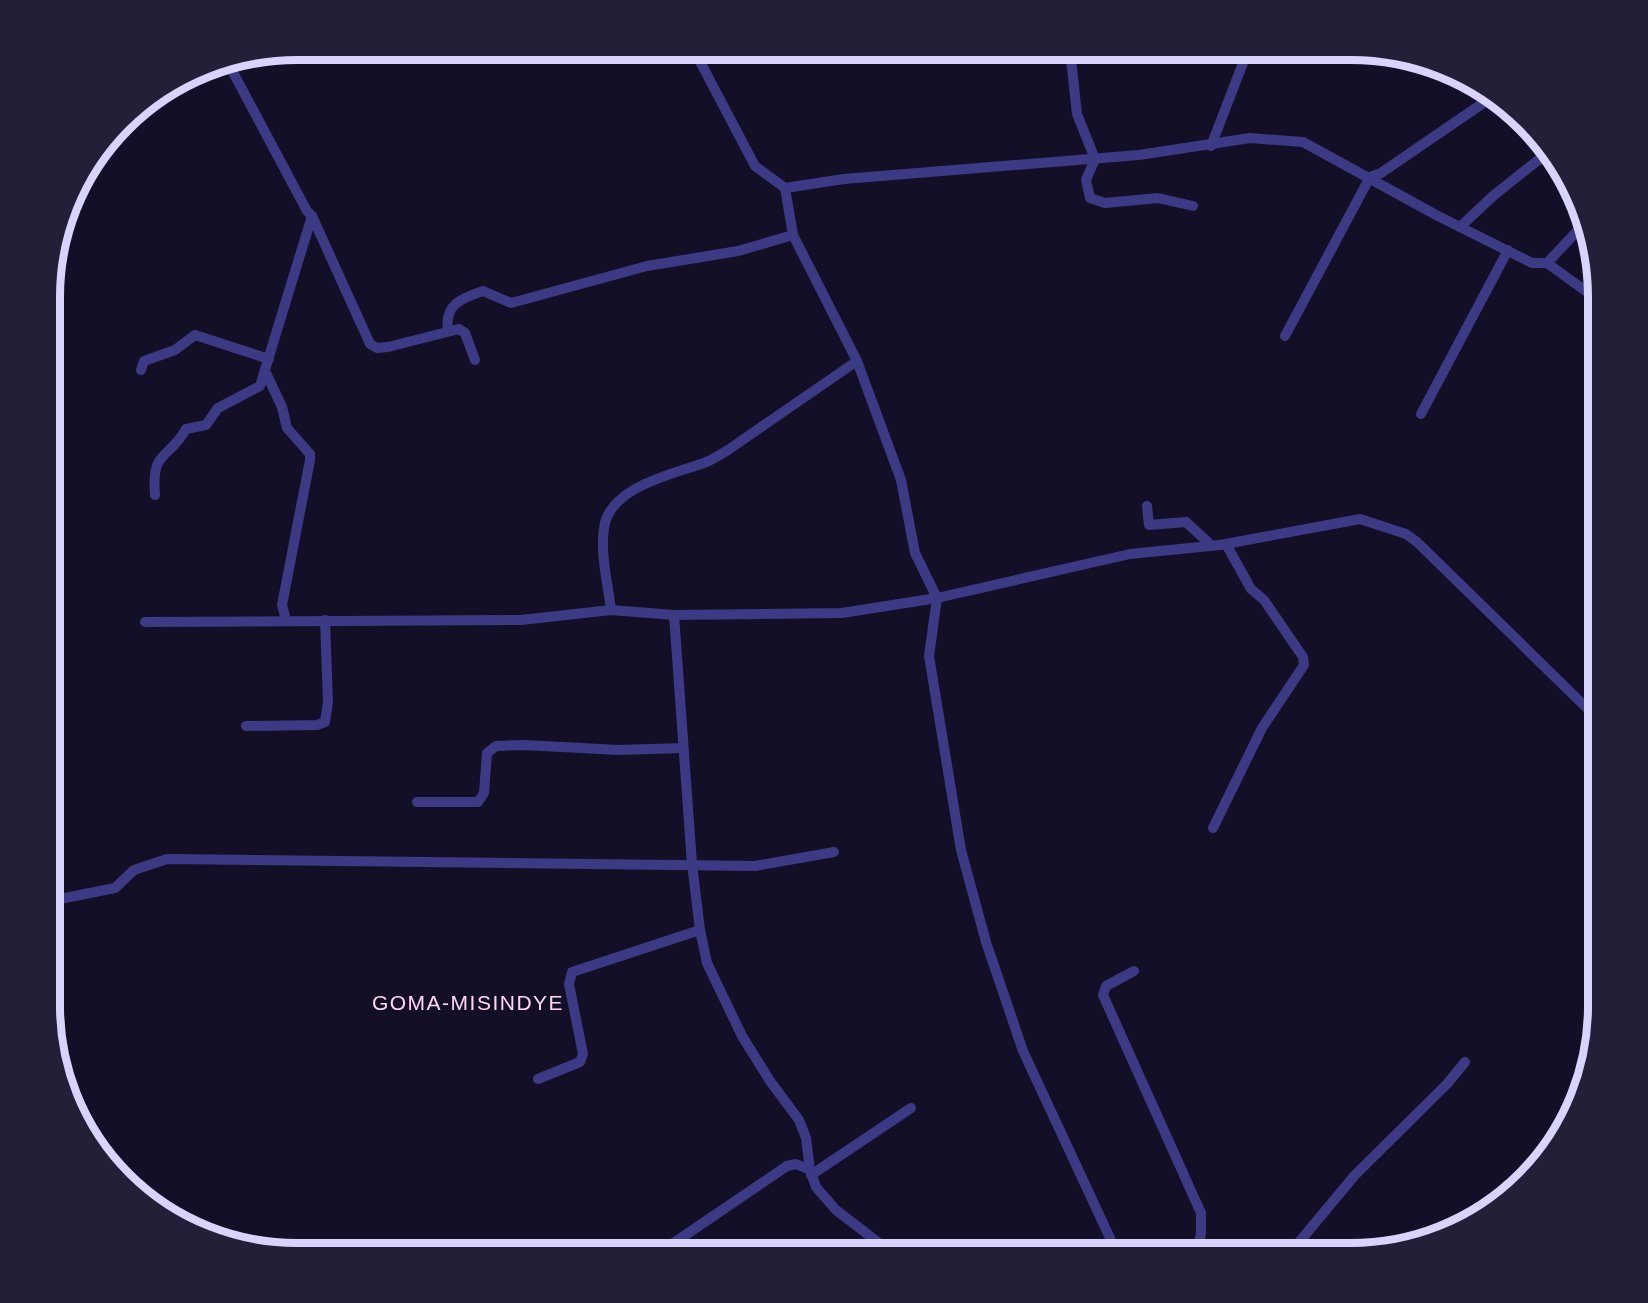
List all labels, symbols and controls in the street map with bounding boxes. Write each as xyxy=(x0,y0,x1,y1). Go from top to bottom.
district label: GOMA-MISINDYE xyxy=(372,991,564,1014)

